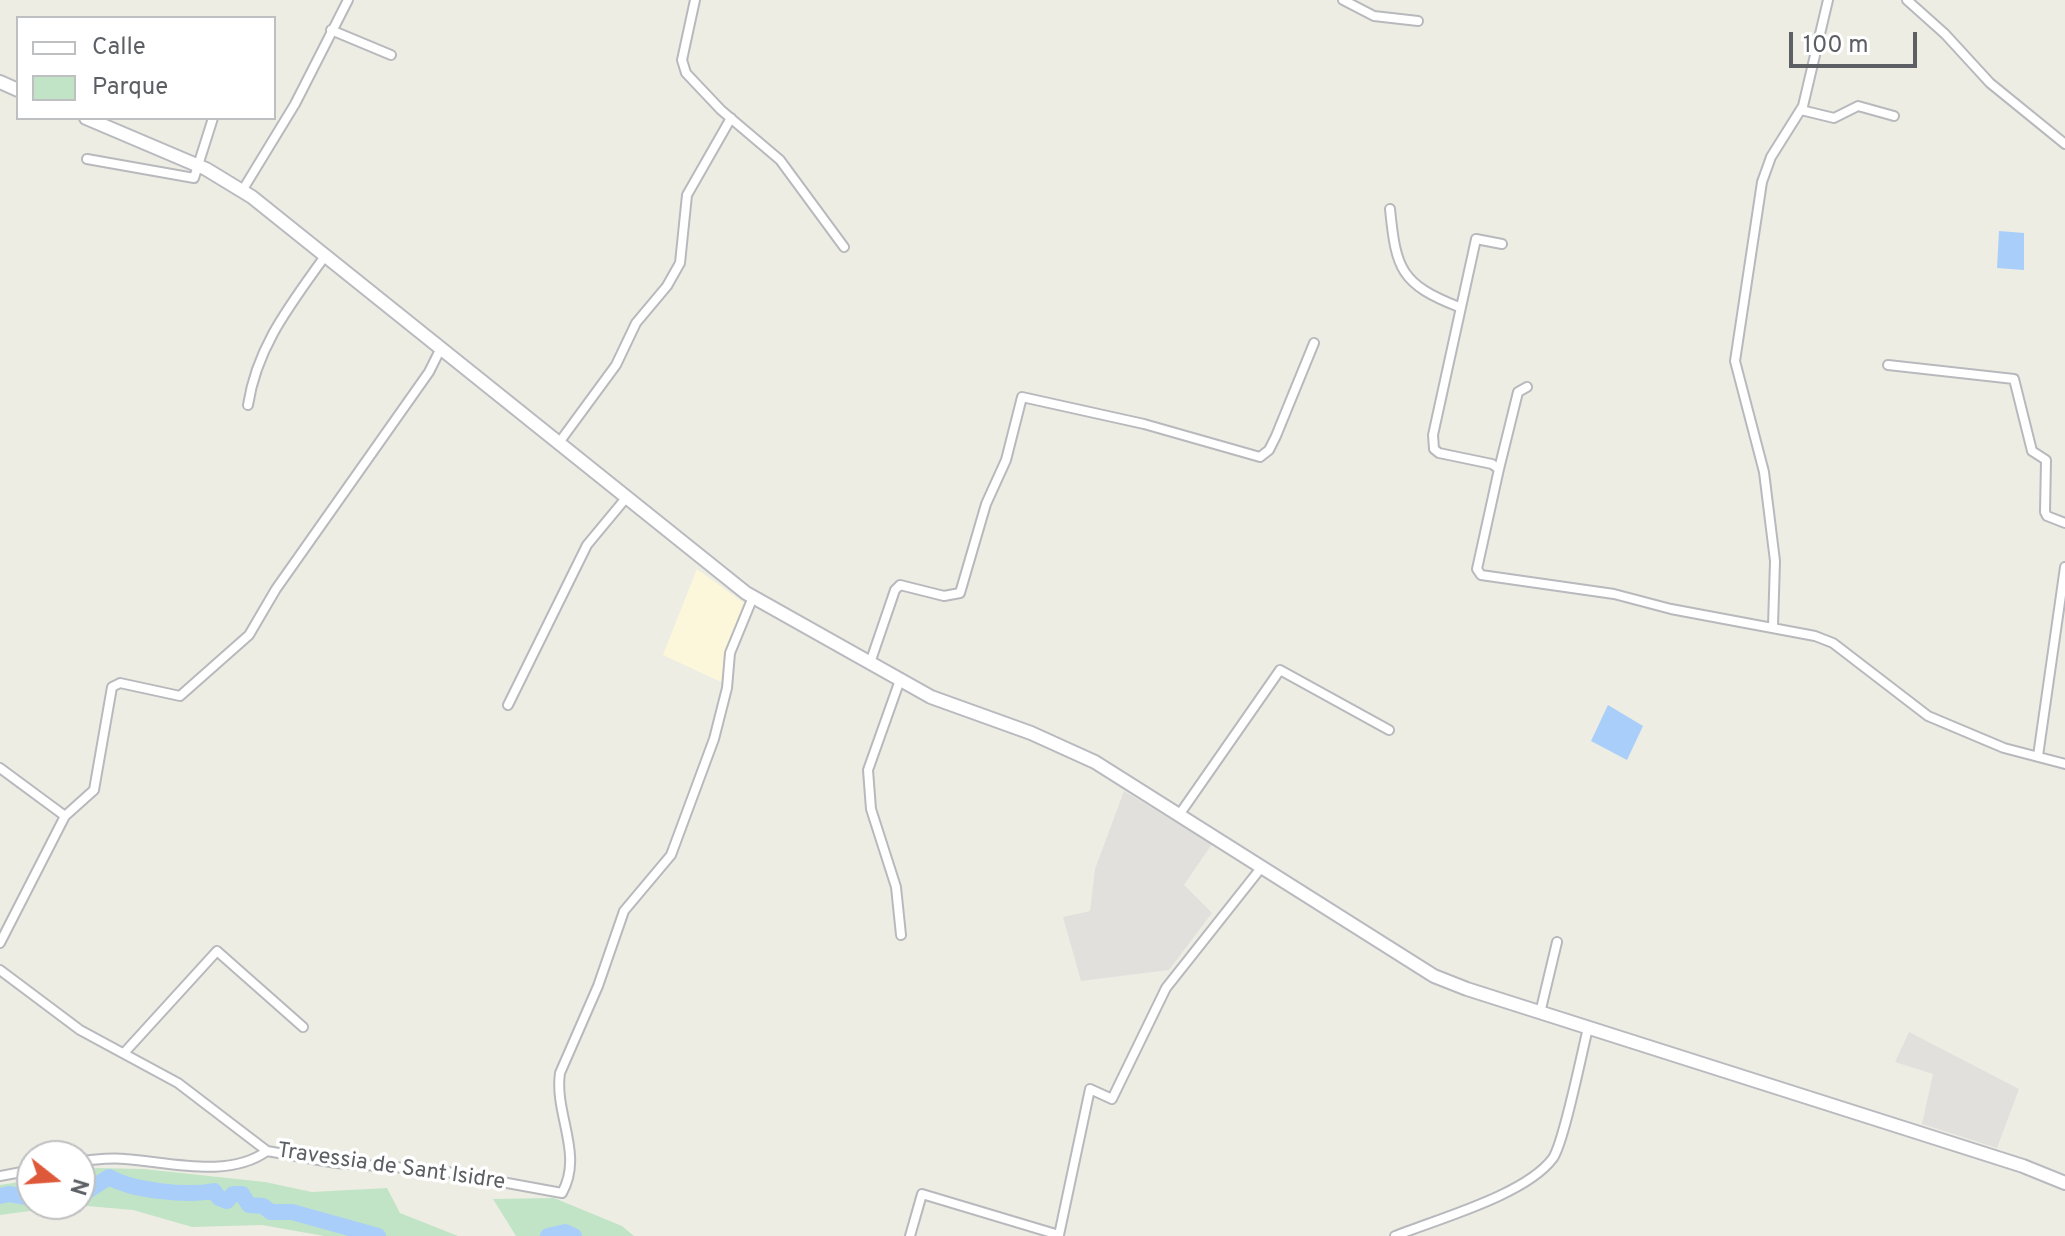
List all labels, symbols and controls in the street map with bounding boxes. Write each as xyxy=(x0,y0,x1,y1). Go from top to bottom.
legend xyxy=(16,16,276,120)
scale bar xyxy=(1793,16,1921,66)
text: 100 m xyxy=(1803,31,1869,61)
text: Calle xyxy=(92,33,146,63)
text: Parque xyxy=(92,73,168,103)
street label: Travessia de Sant Isidre xyxy=(275,1139,507,1197)
north arrow xyxy=(16,1140,96,1220)
text: N xyxy=(62,1175,93,1198)

